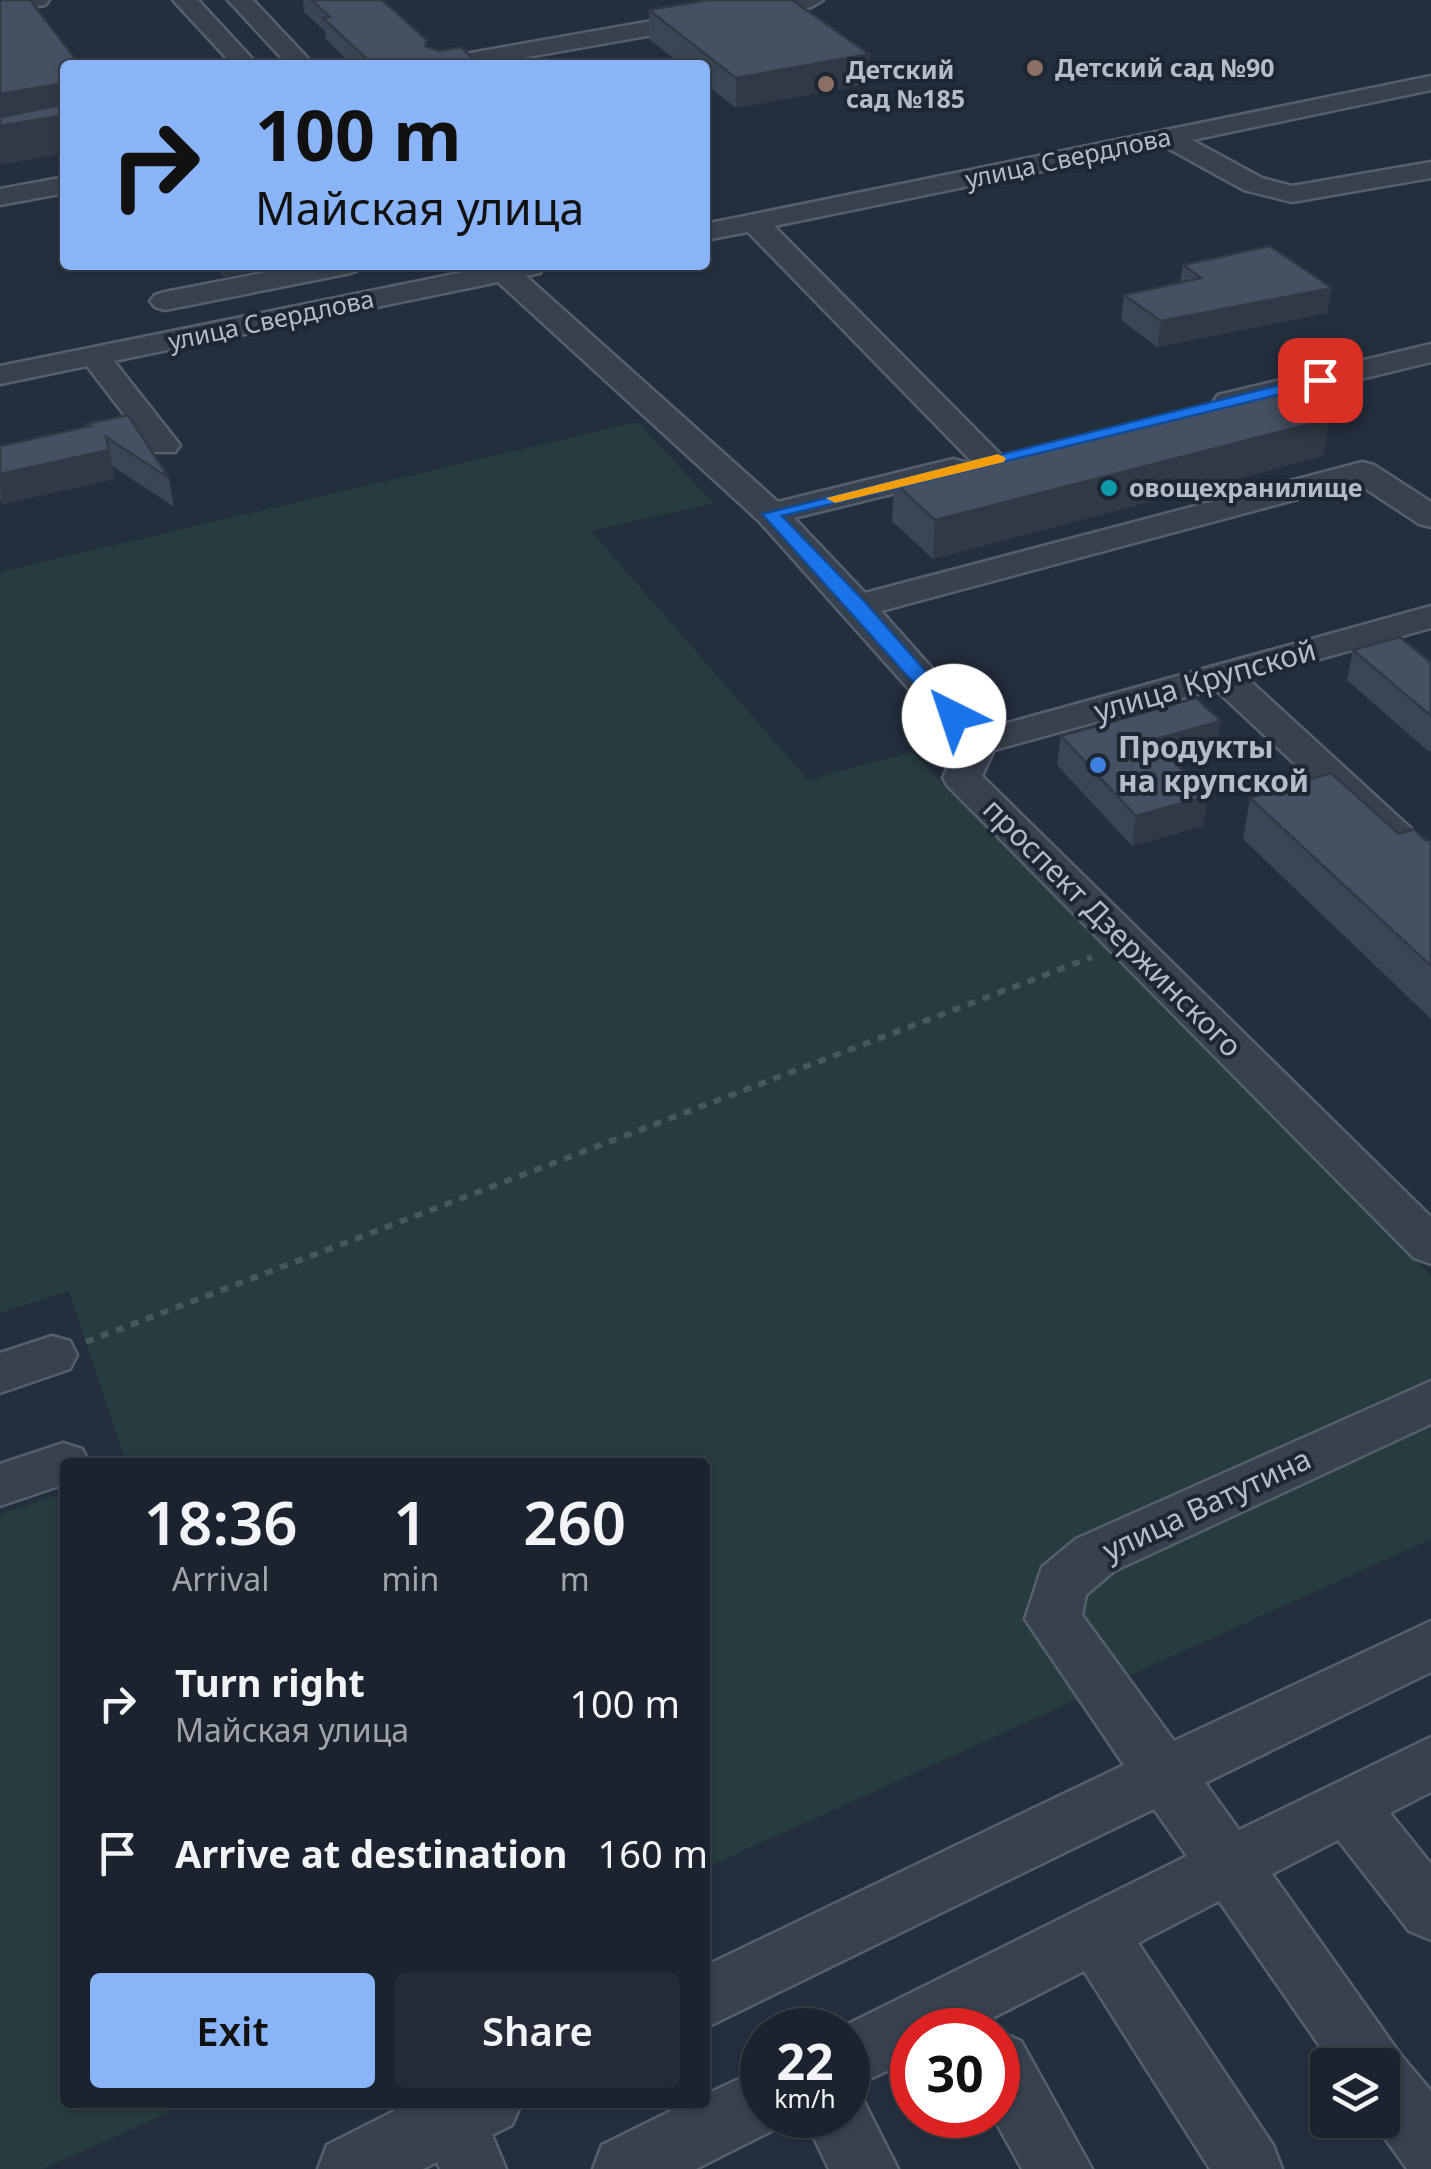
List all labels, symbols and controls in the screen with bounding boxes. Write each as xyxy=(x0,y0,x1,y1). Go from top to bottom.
place label: Детский сад №90 xyxy=(1055,50,1275,84)
place label: Детский сад №185 xyxy=(846,52,965,115)
marker: Детский сад №90 xyxy=(1024,57,1046,79)
marker: Детский сад №185 xyxy=(815,73,837,95)
text: 100 m xyxy=(255,86,462,182)
icon: right xyxy=(90,100,220,230)
street label: улица Свердлова xyxy=(962,119,1174,195)
text: Майская улица xyxy=(255,177,584,238)
street label: улица Свердлова xyxy=(165,281,377,357)
pin xyxy=(1278,338,1363,423)
icon: arrive xyxy=(1293,353,1348,408)
place label: овощехранилище xyxy=(1129,470,1362,504)
marker: овощехранилище xyxy=(1098,477,1120,499)
street label: улица Крупской xyxy=(1089,628,1320,731)
position arrow xyxy=(902,664,1006,768)
place label: Продукты на крупской xyxy=(1118,726,1309,801)
marker: Продукты на крупской xyxy=(1087,754,1109,776)
street label: проспект Дзержинского xyxy=(975,789,1251,1065)
street label: улица Ватутина xyxy=(1095,1437,1317,1570)
text: 18:36 xyxy=(144,1481,298,1563)
text: 1 xyxy=(393,1481,428,1563)
text: 260 xyxy=(523,1481,626,1563)
text: Arrival xyxy=(172,1557,270,1600)
text: min xyxy=(381,1557,439,1600)
text: m xyxy=(560,1557,590,1600)
text: Turn right xyxy=(175,1656,365,1708)
icon: right xyxy=(90,1676,145,1731)
text: 100 m xyxy=(569,1677,680,1729)
text: Майская улица xyxy=(175,1708,409,1751)
icon: arrive xyxy=(90,1826,145,1881)
text: Arrive at destination xyxy=(175,1827,567,1879)
text: 160 m xyxy=(597,1827,708,1879)
button: Exit xyxy=(90,1973,375,2088)
button: Share xyxy=(395,1973,680,2088)
speed limit sign: 30 xyxy=(890,2008,1020,2138)
text: 22 xyxy=(776,2027,834,2095)
map controls xyxy=(1310,2048,1400,2138)
button: layers xyxy=(1310,2048,1400,2138)
text: km/h xyxy=(774,2081,836,2115)

